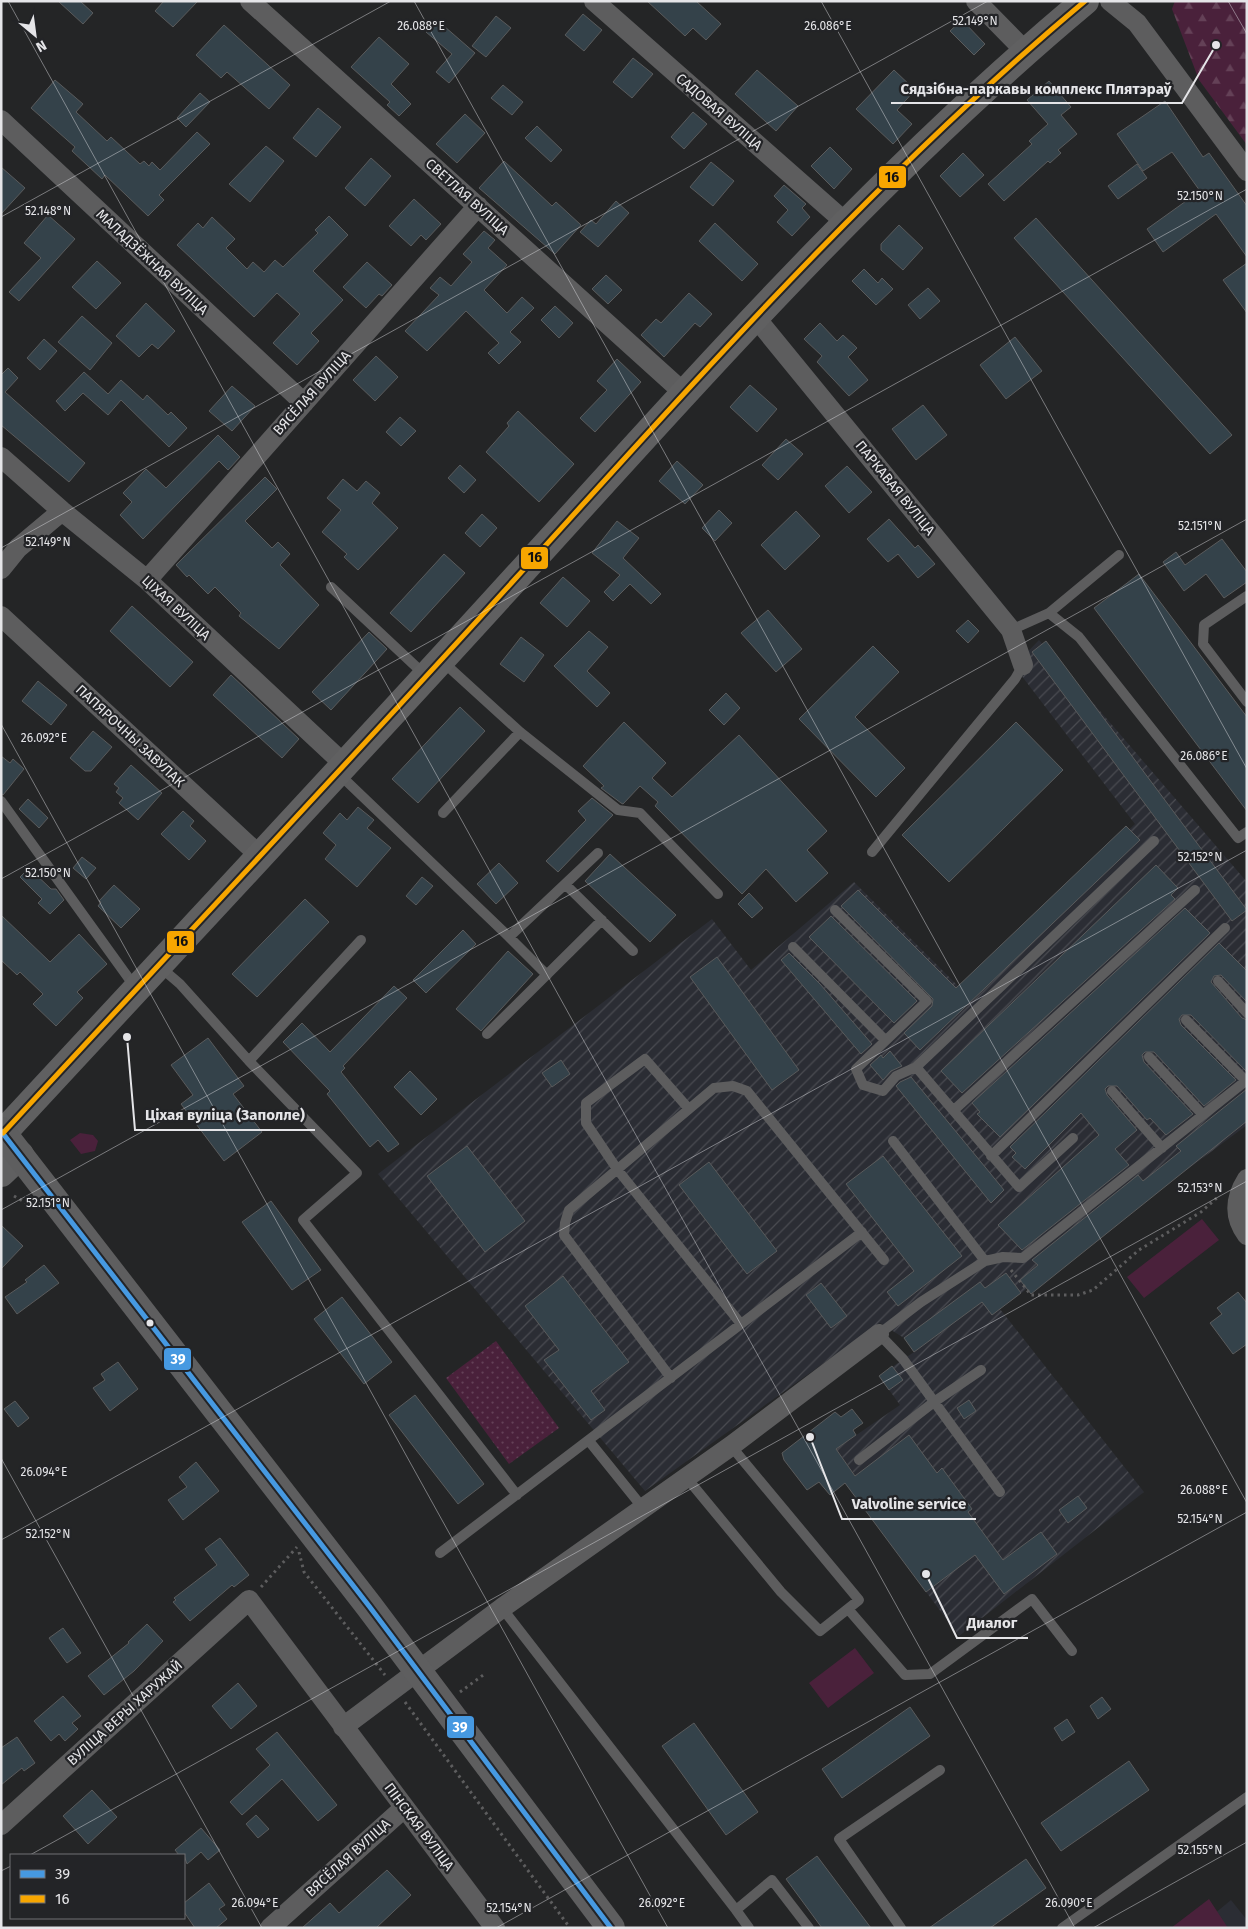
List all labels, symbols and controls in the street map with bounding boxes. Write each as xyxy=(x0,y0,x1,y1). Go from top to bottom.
north arrow xyxy=(10,10,60,60)
text: 52.149°N xyxy=(952,14,998,28)
text: 26.088°E xyxy=(397,19,445,33)
text: 26.086°E xyxy=(804,19,852,33)
text: N xyxy=(33,36,49,56)
street label: САДОВАЯ ВУЛІЦА xyxy=(672,70,766,154)
callout: Сядзібна-паркавы комплекс Плятэраў xyxy=(891,73,1182,103)
text: Сядзібна-паркавы комплекс Плятэраў xyxy=(901,80,1172,98)
street label: СВЕТЛАЯ ВУЛІЦА xyxy=(422,155,512,239)
line badge: 16 xyxy=(878,165,907,189)
text: 16 xyxy=(885,169,899,186)
text: 52.150°N xyxy=(1177,189,1223,203)
text: 52.148°N xyxy=(25,204,71,218)
street label: МАЛАДЗЁЖНАЯ ВУЛІЦА xyxy=(93,206,211,318)
street label: ВЯСЁЛАЯ ВУЛІЦА xyxy=(270,347,354,439)
street label: ПАРКАВАЯ ВУЛІЦА xyxy=(852,437,938,539)
text: 52.151°N xyxy=(1178,519,1222,533)
text: 52.149°N xyxy=(25,535,71,549)
line badge: 16 xyxy=(520,546,549,570)
text: 16 xyxy=(528,549,542,566)
street label: ЦІХАЯ ВУЛІЦА xyxy=(138,572,214,644)
street label: ПАПЯРОЧНЫ ЗАВУЛАК xyxy=(72,681,189,791)
text: 26.092°E xyxy=(21,731,67,745)
text: 26.086°E xyxy=(1180,749,1228,763)
text: 52.152°N xyxy=(1178,850,1222,864)
text: 52.150°N xyxy=(25,866,71,880)
line badge: 16 xyxy=(166,930,195,954)
text: 16 xyxy=(174,933,188,950)
callout: Ціхая вуліца (Заполле) xyxy=(135,1100,315,1130)
text: Ціхая вуліца (Заполле) xyxy=(145,1106,305,1124)
text: 52.153°N xyxy=(1177,1181,1223,1195)
text: 52.151°N xyxy=(26,1196,70,1210)
unlabelled marker xyxy=(145,1318,155,1328)
line badge: 39 xyxy=(163,1347,192,1371)
text: 39 xyxy=(170,1351,186,1368)
text: 26.094°E xyxy=(21,1465,67,1479)
text: 26.088°E xyxy=(1180,1483,1228,1497)
callout: Valvoline service xyxy=(842,1489,976,1519)
text: Valvoline service xyxy=(851,1495,966,1513)
text: 52.154°N xyxy=(1177,1512,1223,1526)
text: 52.152°N xyxy=(26,1527,70,1541)
callout: Диалог xyxy=(957,1608,1028,1638)
text: Диалог xyxy=(966,1614,1018,1632)
street label: ВУЛІЦА ВЕРЫ ХАРУЖАЙ xyxy=(64,1657,186,1769)
line badge: 39 xyxy=(446,1715,475,1739)
text: 39 xyxy=(452,1719,468,1736)
street label: ПІНСКАЯ ВУЛІЦА xyxy=(380,1780,458,1874)
street label: ВЯСЁЛАЯ ВУЛІЦА xyxy=(302,1816,394,1900)
text: 52.155°N xyxy=(1177,1843,1223,1857)
legend xyxy=(10,1854,185,1919)
text: 39 xyxy=(55,1865,70,1883)
text: 16 xyxy=(55,1890,70,1908)
text: 26.094°E xyxy=(232,1896,278,1910)
text: 26.092°E xyxy=(639,1896,685,1910)
text: 26.090°E xyxy=(1045,1896,1093,1910)
text: 52.154°N xyxy=(486,1901,532,1915)

